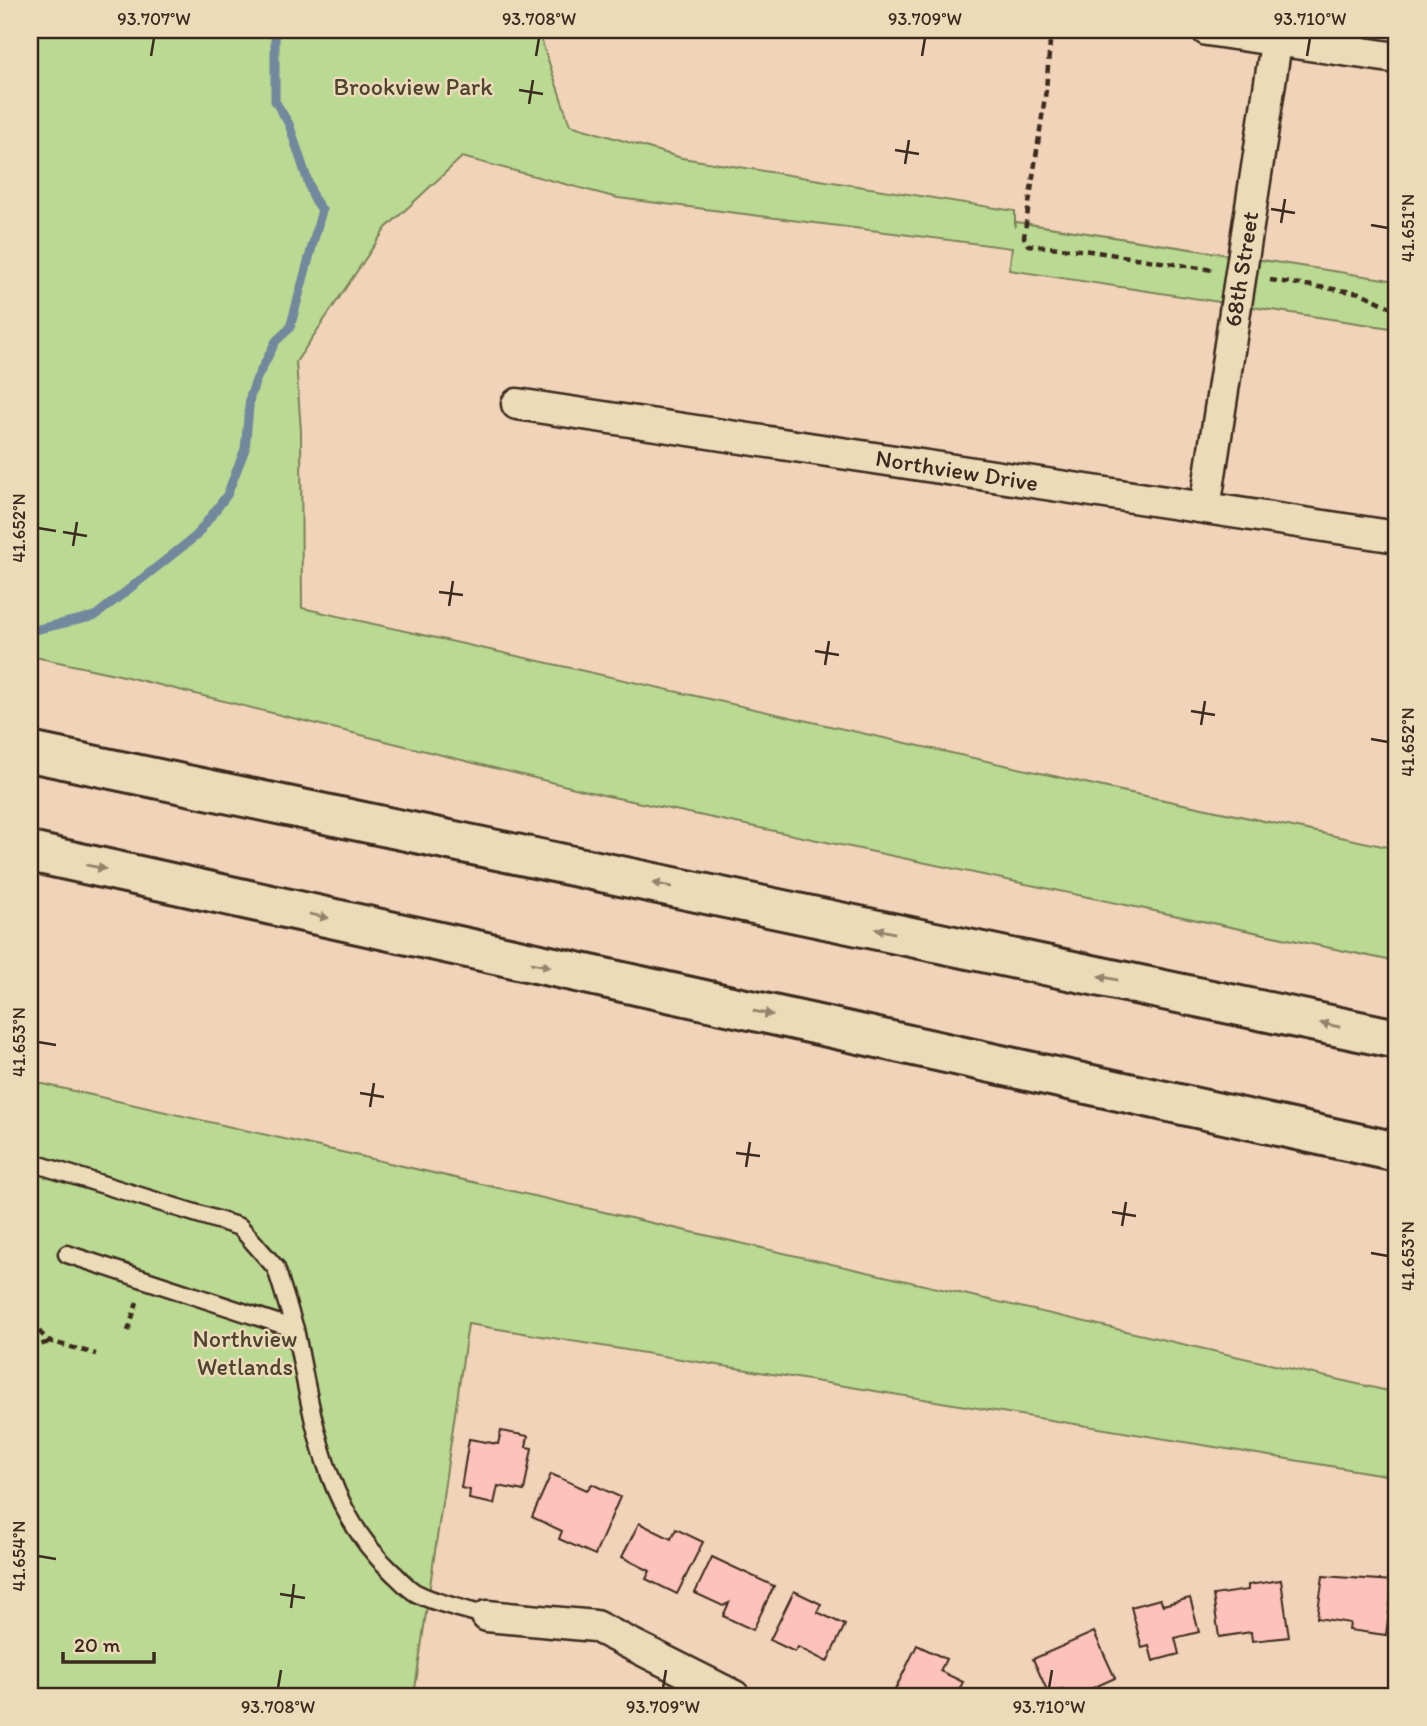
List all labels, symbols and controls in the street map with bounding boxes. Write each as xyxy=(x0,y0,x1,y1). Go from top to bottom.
text: 93.707°W xyxy=(117,8,191,30)
text: 93.708°W xyxy=(502,8,576,30)
text: 93.709°W xyxy=(888,8,962,30)
text: 93.710°W xyxy=(1274,8,1346,30)
park label: Brookview Park xyxy=(333,72,493,101)
text: 41.651°N xyxy=(1397,194,1419,262)
street label: 68th Street xyxy=(1218,209,1264,329)
street label: Northview Drive xyxy=(874,443,1040,497)
text: 41.652°N xyxy=(8,493,30,563)
text: 41.652°N xyxy=(1397,707,1419,777)
one-way arrow xyxy=(85,862,107,873)
one-way arrow xyxy=(651,879,673,890)
one-way arrow xyxy=(308,910,330,921)
one-way arrow xyxy=(874,926,896,937)
one-way arrow xyxy=(530,959,552,970)
one-way arrow xyxy=(1097,973,1119,984)
text: 41.653°N xyxy=(8,1007,30,1077)
one-way arrow xyxy=(752,1008,774,1019)
one-way arrow xyxy=(1319,1019,1341,1030)
text: 41.653°N xyxy=(1397,1221,1419,1291)
park label: Northview Wetlands xyxy=(193,1324,297,1381)
text: 41.654°N xyxy=(8,1521,30,1591)
scale bar xyxy=(63,1621,154,1665)
text: 20 m xyxy=(74,1632,121,1657)
text: 93.708°W xyxy=(241,1696,315,1718)
text: 93.709°W xyxy=(626,1696,700,1718)
text: 93.710°W xyxy=(1013,1696,1085,1718)

